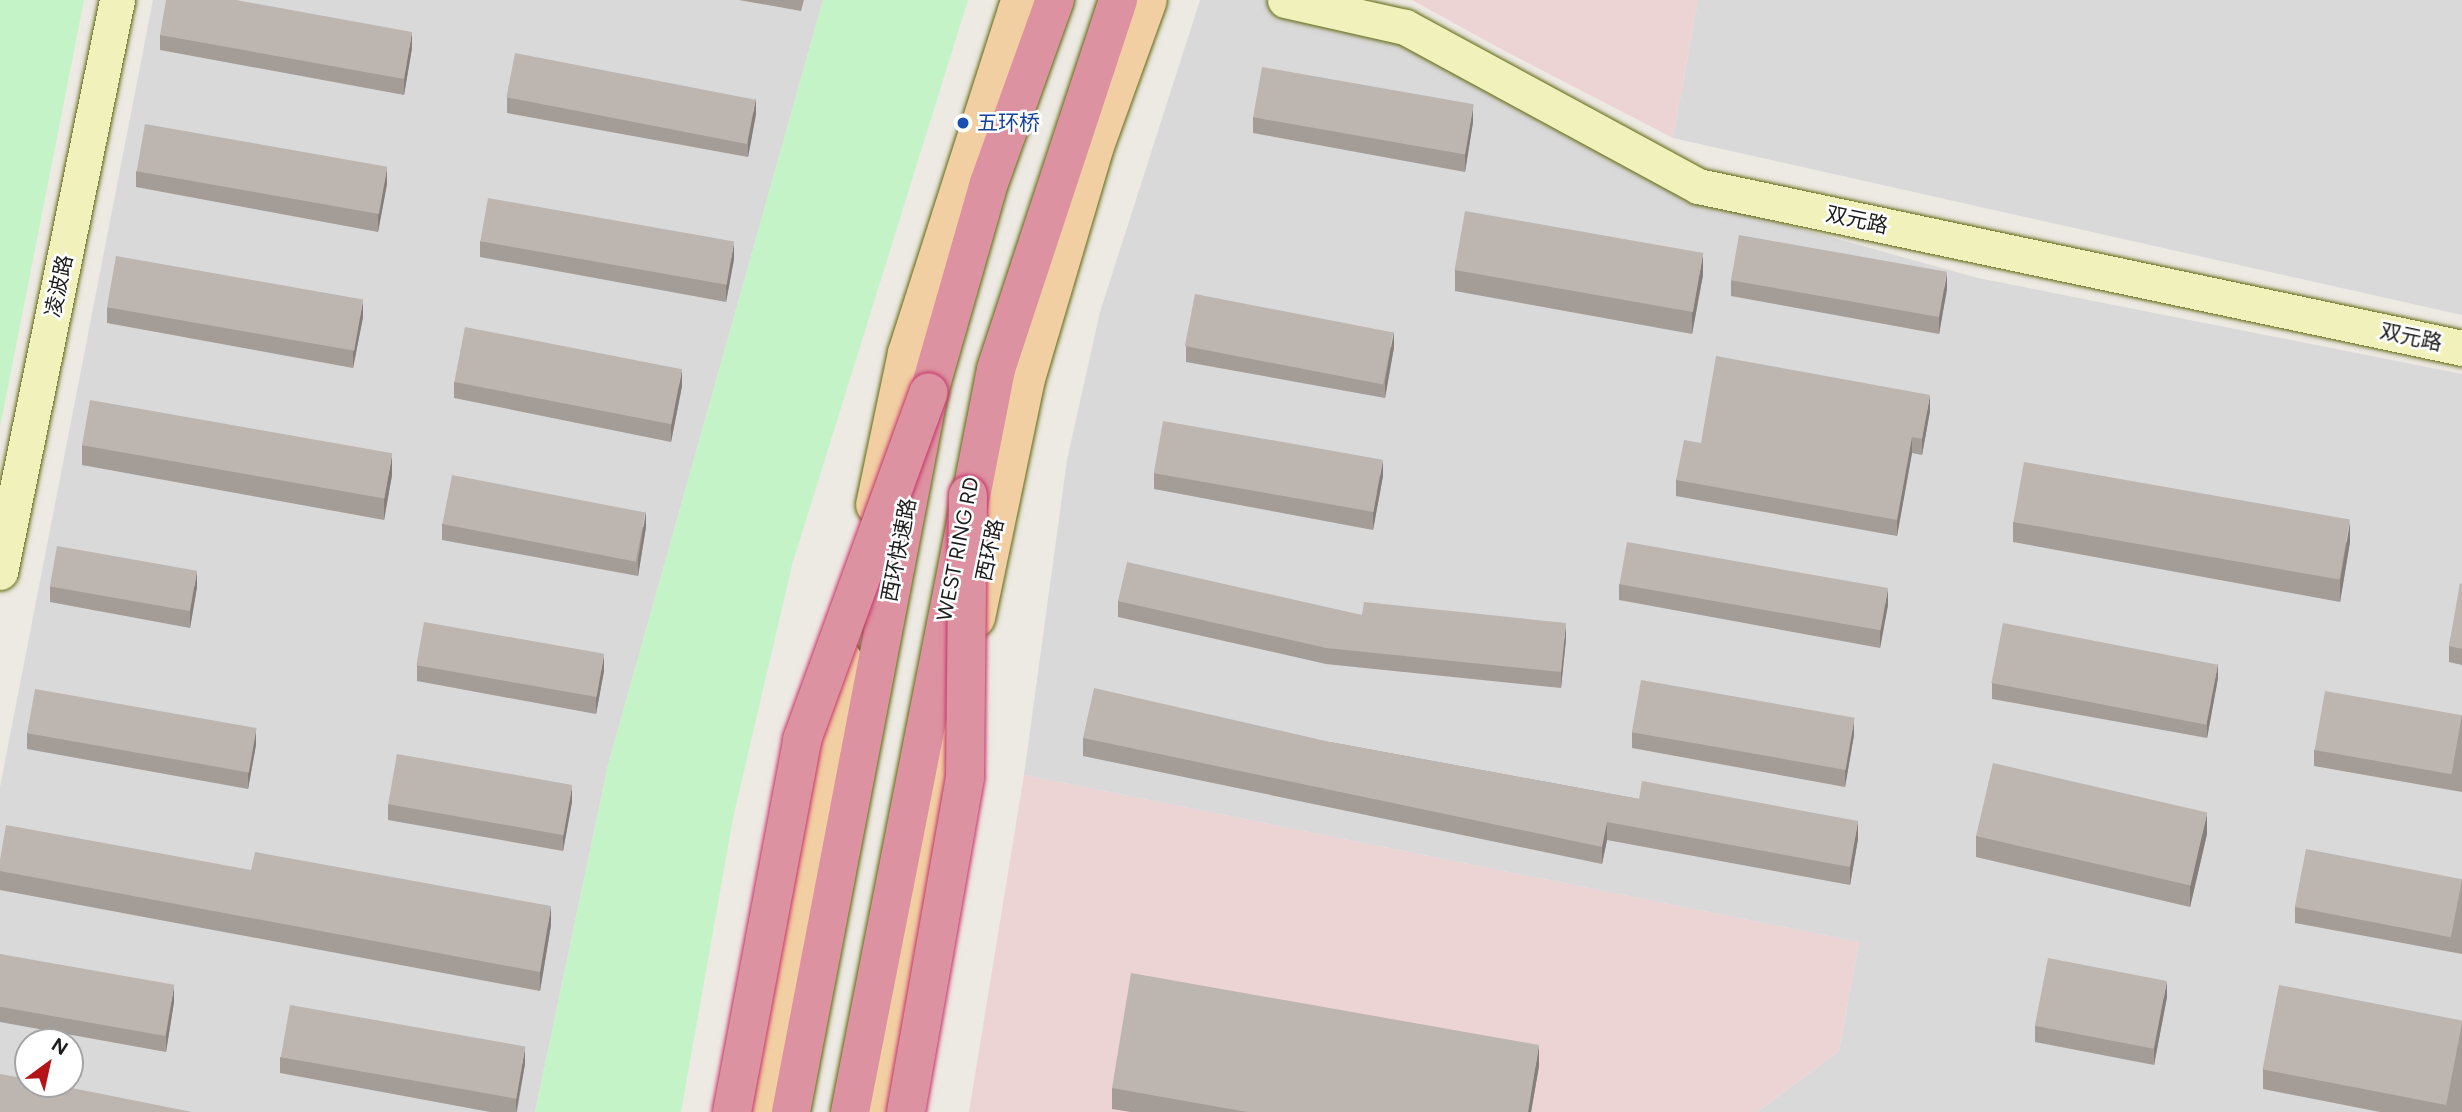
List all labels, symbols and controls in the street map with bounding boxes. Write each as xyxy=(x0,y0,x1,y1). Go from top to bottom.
place label: 五环桥 xyxy=(977,110,1040,136)
marker: 五环桥 xyxy=(955,115,971,131)
street label: 双元路 xyxy=(1824,201,1890,239)
street label: 凌波路 xyxy=(40,253,78,319)
street label: 双元路 xyxy=(2378,318,2444,356)
street label: WEST RING RD xyxy=(932,475,984,623)
street label: 西环快速路 xyxy=(877,496,921,604)
street label: 西环路 xyxy=(971,517,1009,583)
north arrow xyxy=(14,1028,84,1098)
text: N xyxy=(47,1033,72,1060)

